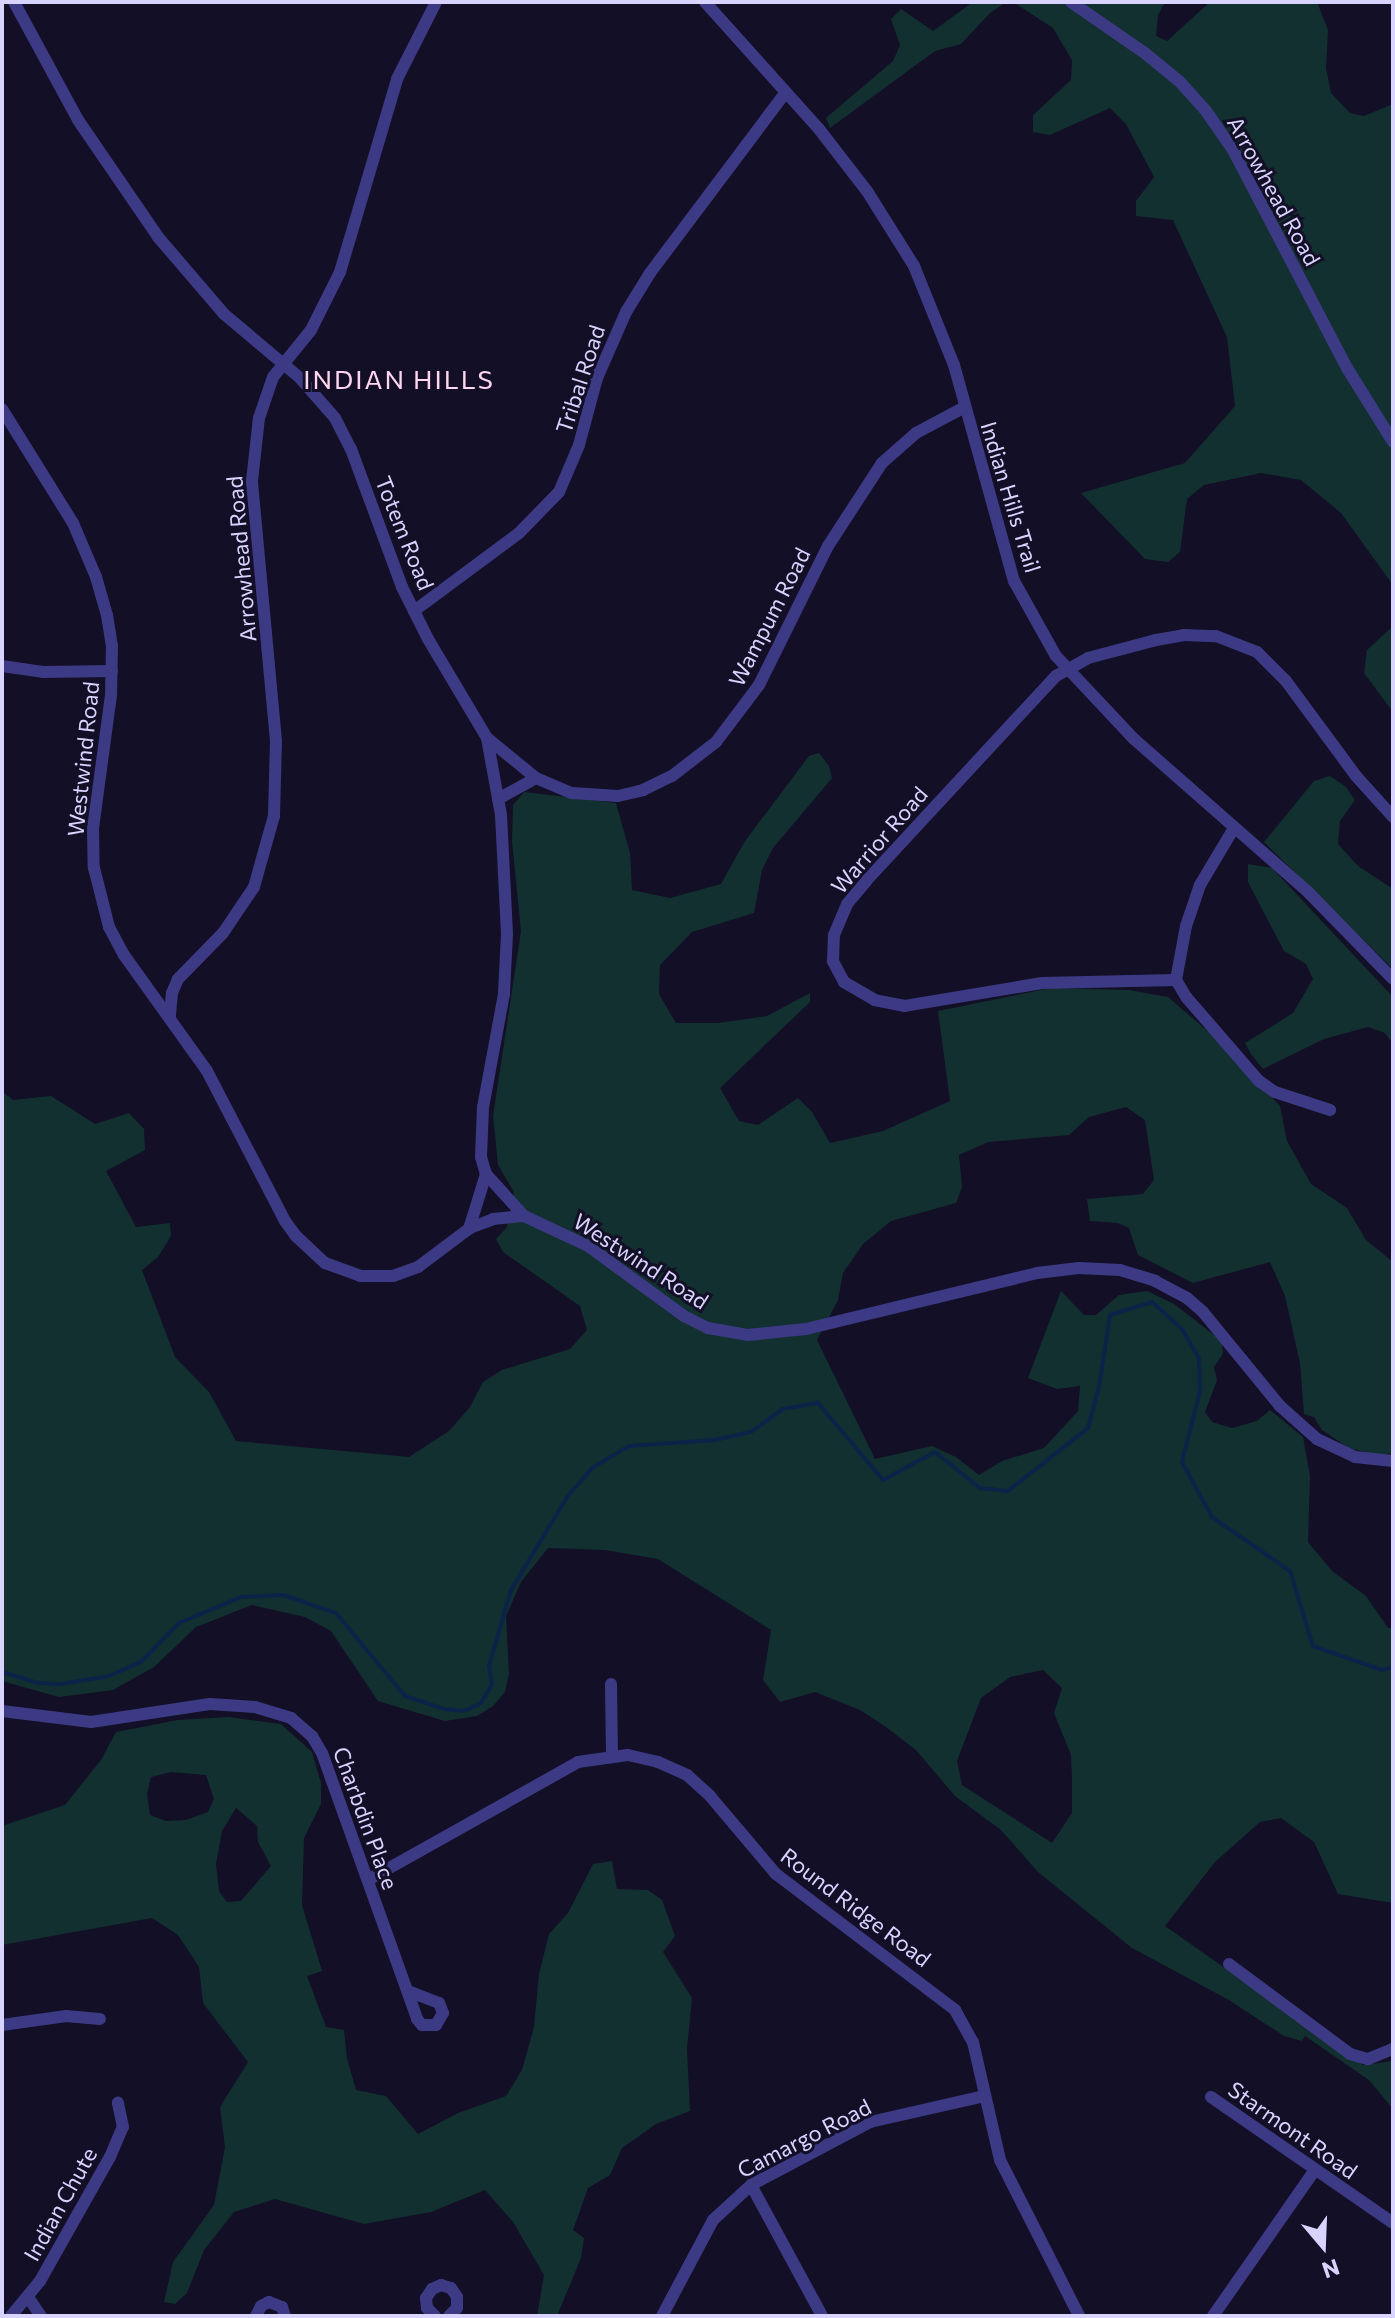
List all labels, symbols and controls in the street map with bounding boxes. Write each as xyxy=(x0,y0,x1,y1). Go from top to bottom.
street label: Arrowhead Road xyxy=(1222,112,1326,270)
street label: Tribal Road xyxy=(550,321,610,437)
district label: INDIAN HILLS xyxy=(303,363,495,395)
street label: Indian Hills Trail xyxy=(975,418,1047,576)
street label: Totem Road xyxy=(370,472,440,594)
street label: Arrowhead Road xyxy=(221,475,261,643)
street label: Wampum Road xyxy=(723,543,815,691)
street label: Westwind Road xyxy=(62,680,104,838)
street label: Warrior Road xyxy=(825,781,933,899)
street label: Westwind Road xyxy=(569,1208,713,1314)
street label: Charbdin Place xyxy=(328,1743,404,1893)
street label: Round Ridge Road xyxy=(776,1842,936,1972)
street label: Starmont Road xyxy=(1223,2076,1363,2184)
street label: Camargo Road xyxy=(733,2093,875,2183)
street label: Indian Chute xyxy=(18,2143,102,2265)
north arrow xyxy=(1283,2206,1363,2286)
text: N xyxy=(1319,2254,1343,2285)

